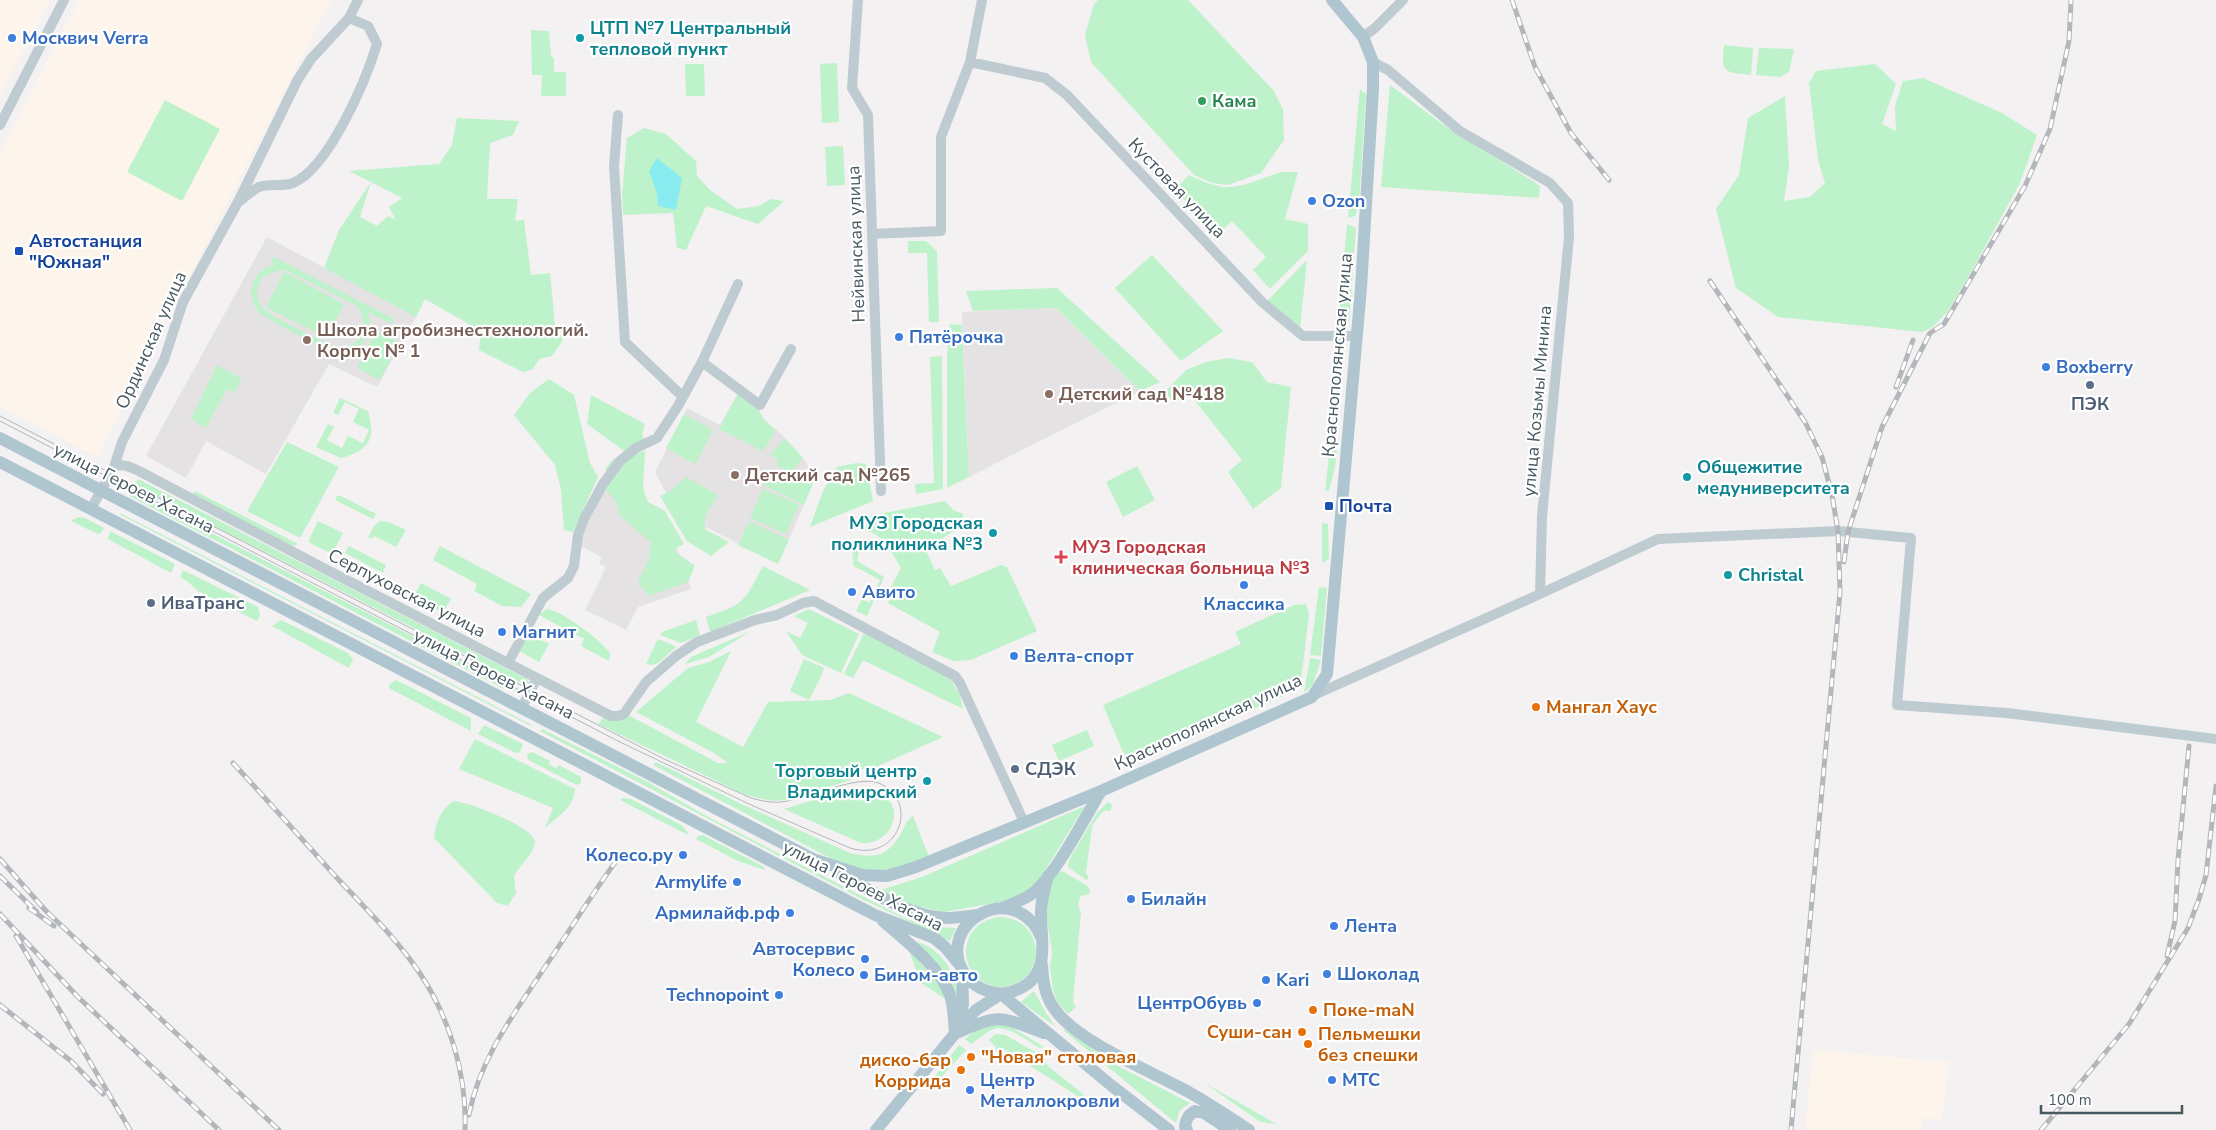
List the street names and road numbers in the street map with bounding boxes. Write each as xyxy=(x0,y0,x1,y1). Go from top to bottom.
street label: Кустовая улица xyxy=(1123,132,1231,244)
street label: Нейвинская улица xyxy=(841,165,871,323)
street label: Краснополянская улица xyxy=(1316,252,1358,458)
street label: Ординская улица xyxy=(110,267,192,413)
street label: улица Козьмы Минина xyxy=(1517,304,1557,498)
street label: улица Героев Хасана xyxy=(50,437,218,539)
street label: Серпуховская улица xyxy=(324,543,490,643)
street label: улица Героев Хасана xyxy=(410,623,578,725)
street label: Краснополянская улица xyxy=(1110,668,1306,776)
street label: улица Героев Хасана xyxy=(779,835,947,937)

